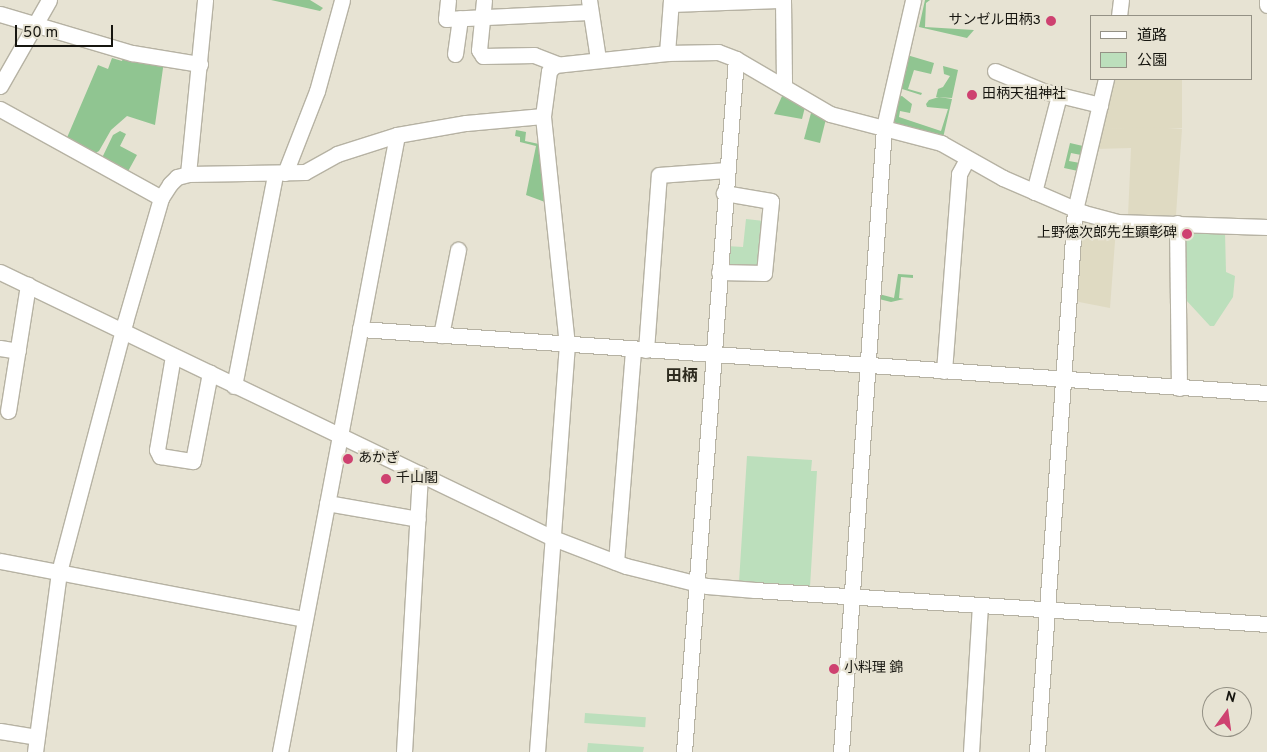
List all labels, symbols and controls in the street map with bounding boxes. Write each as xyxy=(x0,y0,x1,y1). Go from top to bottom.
place label: サンゼル田柄3 xyxy=(949,13,1041,29)
scale bar xyxy=(18,15,115,47)
marker: サンゼル田柄3 xyxy=(1045,15,1057,27)
legend xyxy=(1090,15,1252,80)
text: 50 m xyxy=(23,24,58,43)
text: 道路 xyxy=(1137,27,1167,46)
text: 公園 xyxy=(1137,52,1167,71)
place label: 田柄天祖神社 xyxy=(982,87,1066,103)
marker: 田柄天祖神社 xyxy=(966,89,978,101)
place label: 上野徳次郎先生顕彰碑 xyxy=(1037,226,1177,242)
marker: 上野徳次郎先生顕彰碑 xyxy=(1181,228,1193,240)
district label: 田柄 xyxy=(666,367,698,387)
place label: あかぎ xyxy=(358,451,400,467)
marker: あかぎ xyxy=(342,453,354,465)
place label: 千山閣 xyxy=(396,471,438,487)
marker: 千山閣 xyxy=(380,473,392,485)
place label: 小料理 錦 xyxy=(844,661,903,677)
marker: 小料理 錦 xyxy=(828,663,840,675)
north arrow xyxy=(1202,687,1252,737)
text: N xyxy=(1224,688,1237,707)

